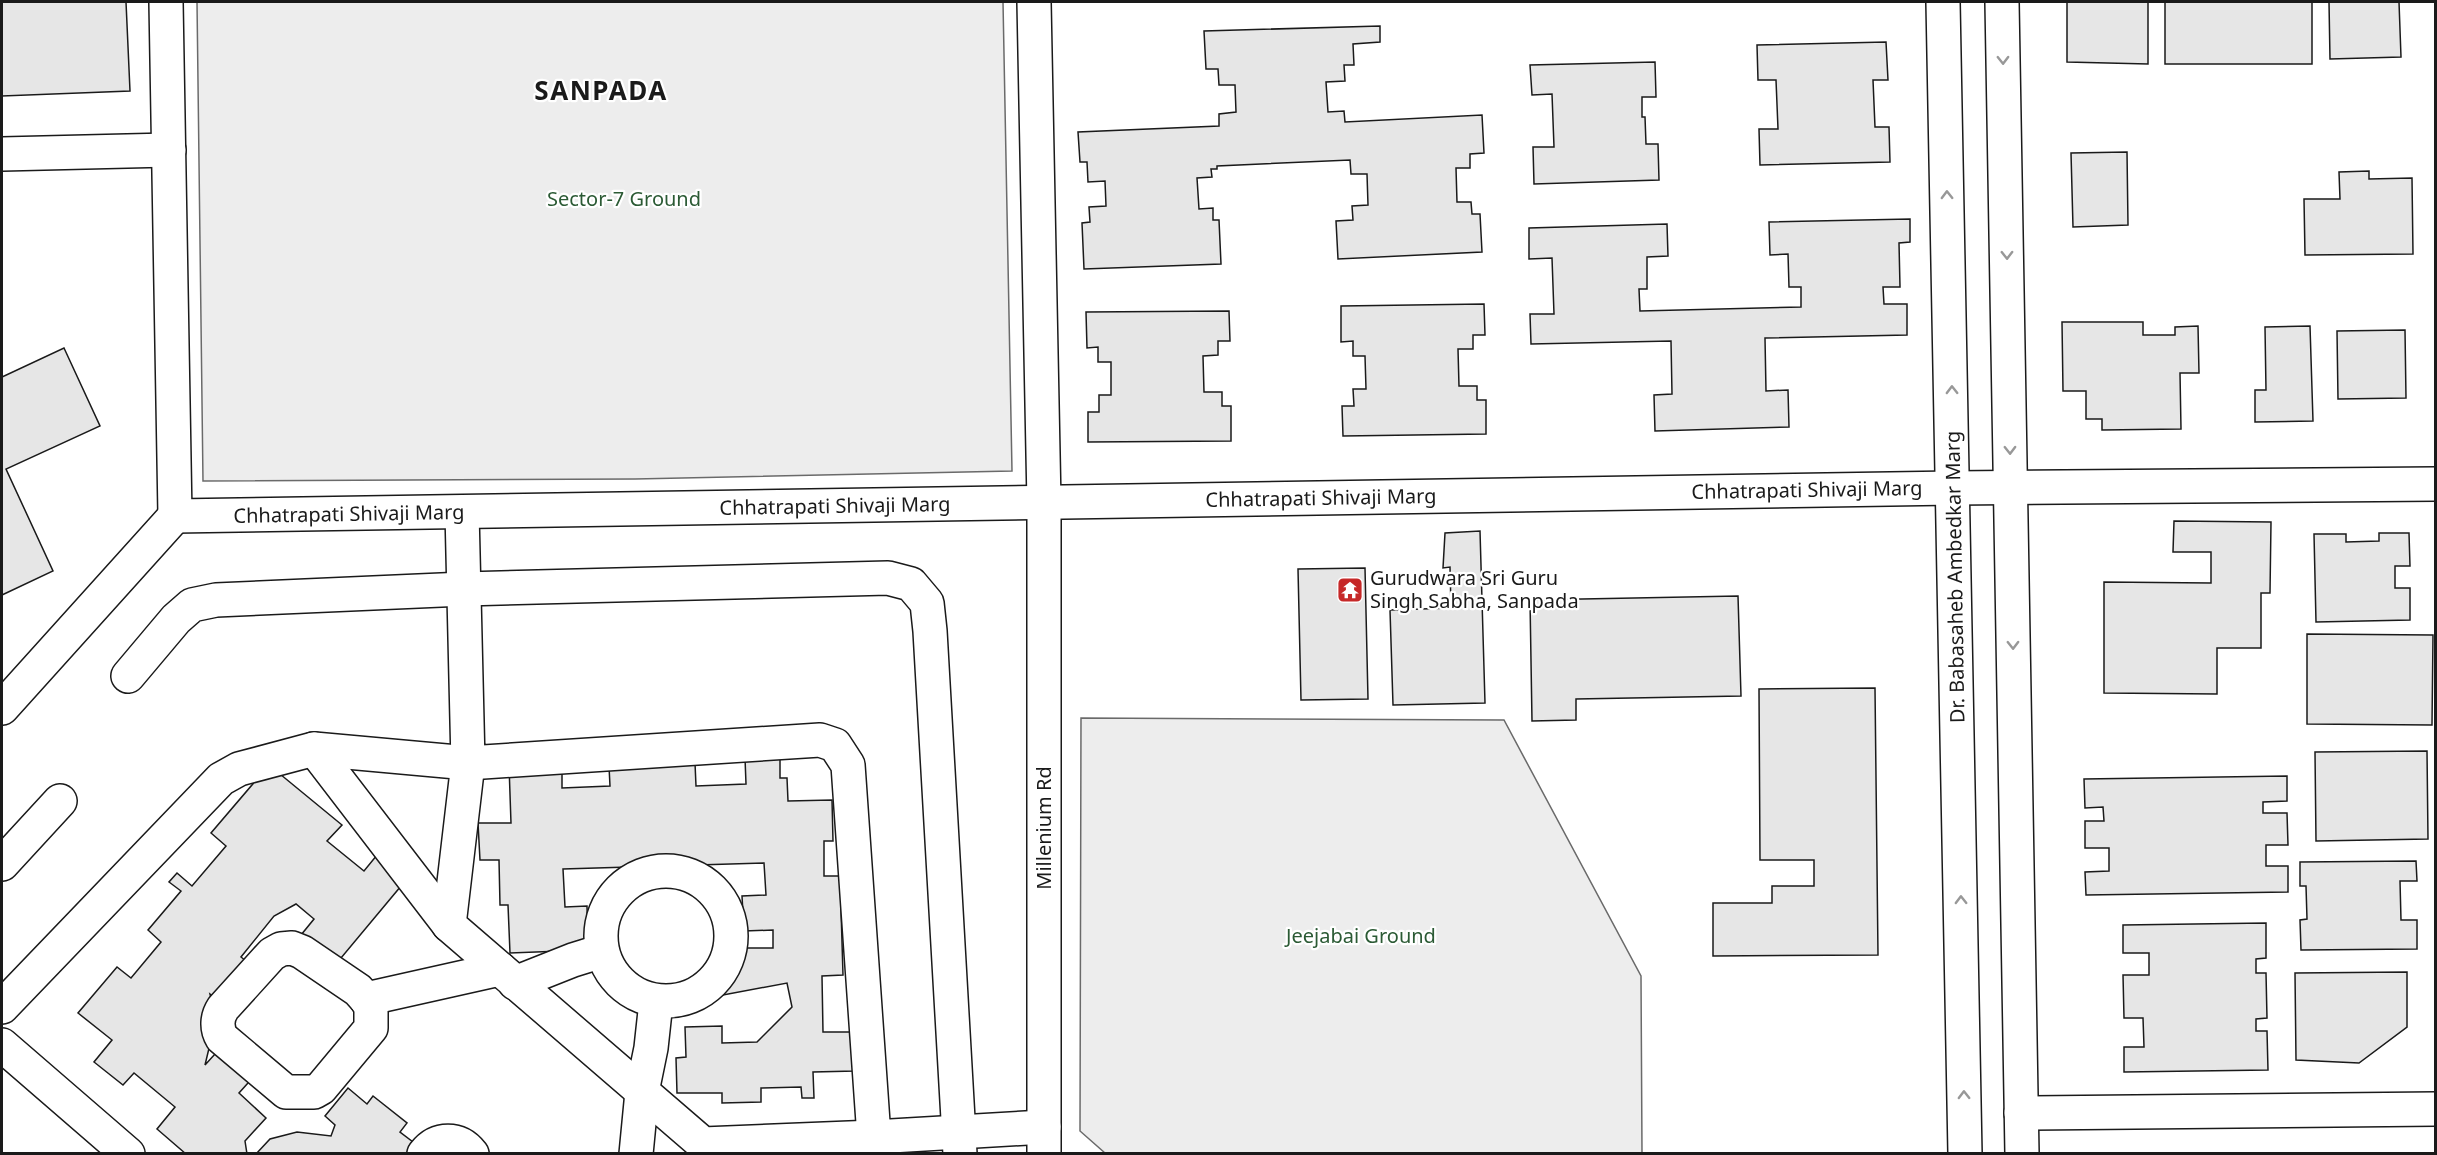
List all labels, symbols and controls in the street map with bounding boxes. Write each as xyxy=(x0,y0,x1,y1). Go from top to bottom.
one-way arrow xyxy=(1997,55,2009,64)
district label: SANPADA xyxy=(534,72,668,108)
park label: Sector-7 Ground xyxy=(547,185,701,212)
one-way arrow xyxy=(1941,191,1954,200)
one-way arrow xyxy=(2001,250,2013,259)
one-way arrow xyxy=(1945,386,1958,395)
street label: Dr. Babasaheb Ambedkar Marg xyxy=(1938,431,1971,723)
one-way arrow xyxy=(2004,445,2016,454)
street label: Chhatrapati Shivaji Marg xyxy=(1691,474,1923,505)
street label: Chhatrapati Shivaji Marg xyxy=(1205,482,1437,513)
street label: Chhatrapati Shivaji Marg xyxy=(719,490,951,521)
street label: Chhatrapati Shivaji Marg xyxy=(233,498,465,529)
place label: Gurudwara Sri Guru Singh Sabha, Sanpada xyxy=(1370,564,1579,614)
temple icon: Gurudwara Sri Guru Singh Sabha, Sanpada xyxy=(1335,575,1365,605)
one-way arrow xyxy=(2007,640,2020,649)
street label: Millenium Rd xyxy=(1030,766,1057,890)
one-way arrow xyxy=(1955,896,1967,905)
park label: Jeejabai Ground xyxy=(1284,922,1436,949)
one-way arrow xyxy=(1958,1091,1971,1100)

